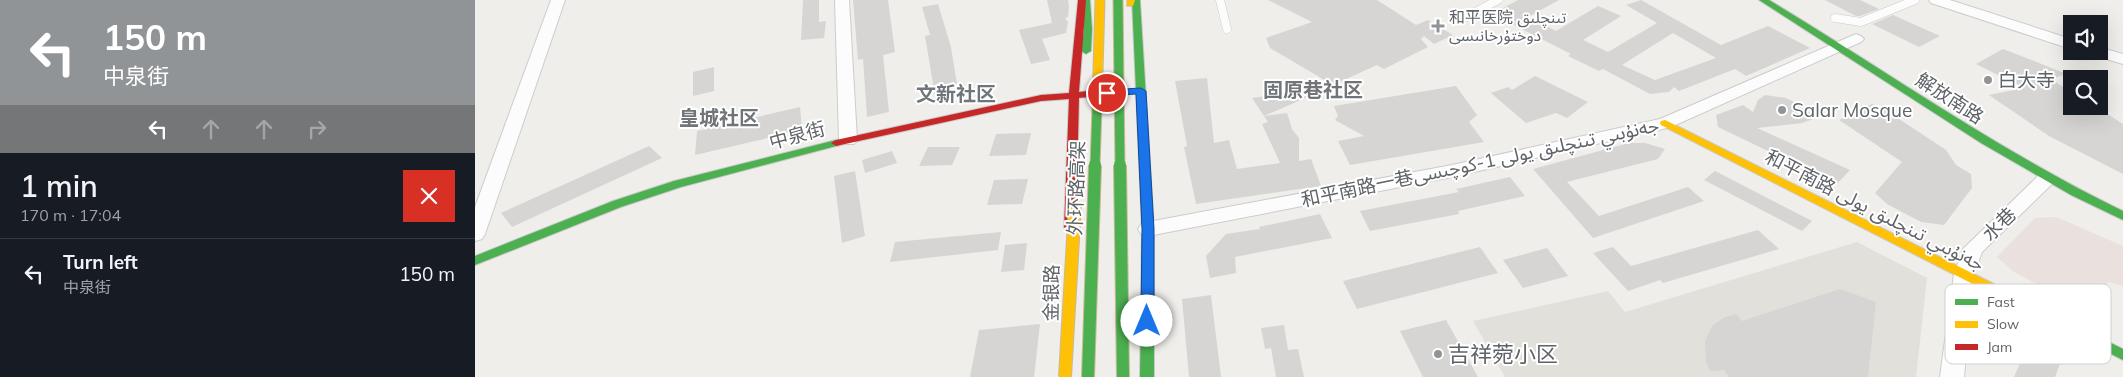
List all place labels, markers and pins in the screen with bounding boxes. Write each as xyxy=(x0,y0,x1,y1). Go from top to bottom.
place label: 和平医院 تىنچلىق دوختۇرخانىسى xyxy=(1449,7,1567,45)
marker: 和平医院 تىنچلىق دوختۇرخانىسى xyxy=(1431,19,1445,33)
place label: 白大寺 xyxy=(1998,68,2055,92)
pin xyxy=(1086,72,1128,114)
marker: 白大寺 xyxy=(1982,74,1994,86)
place label: Salar Mosque xyxy=(1792,98,1912,122)
marker: Salar Mosque xyxy=(1776,104,1788,116)
place label: 吉祥菀小区 xyxy=(1448,340,1558,368)
marker: 吉祥菀小区 xyxy=(1432,348,1444,360)

